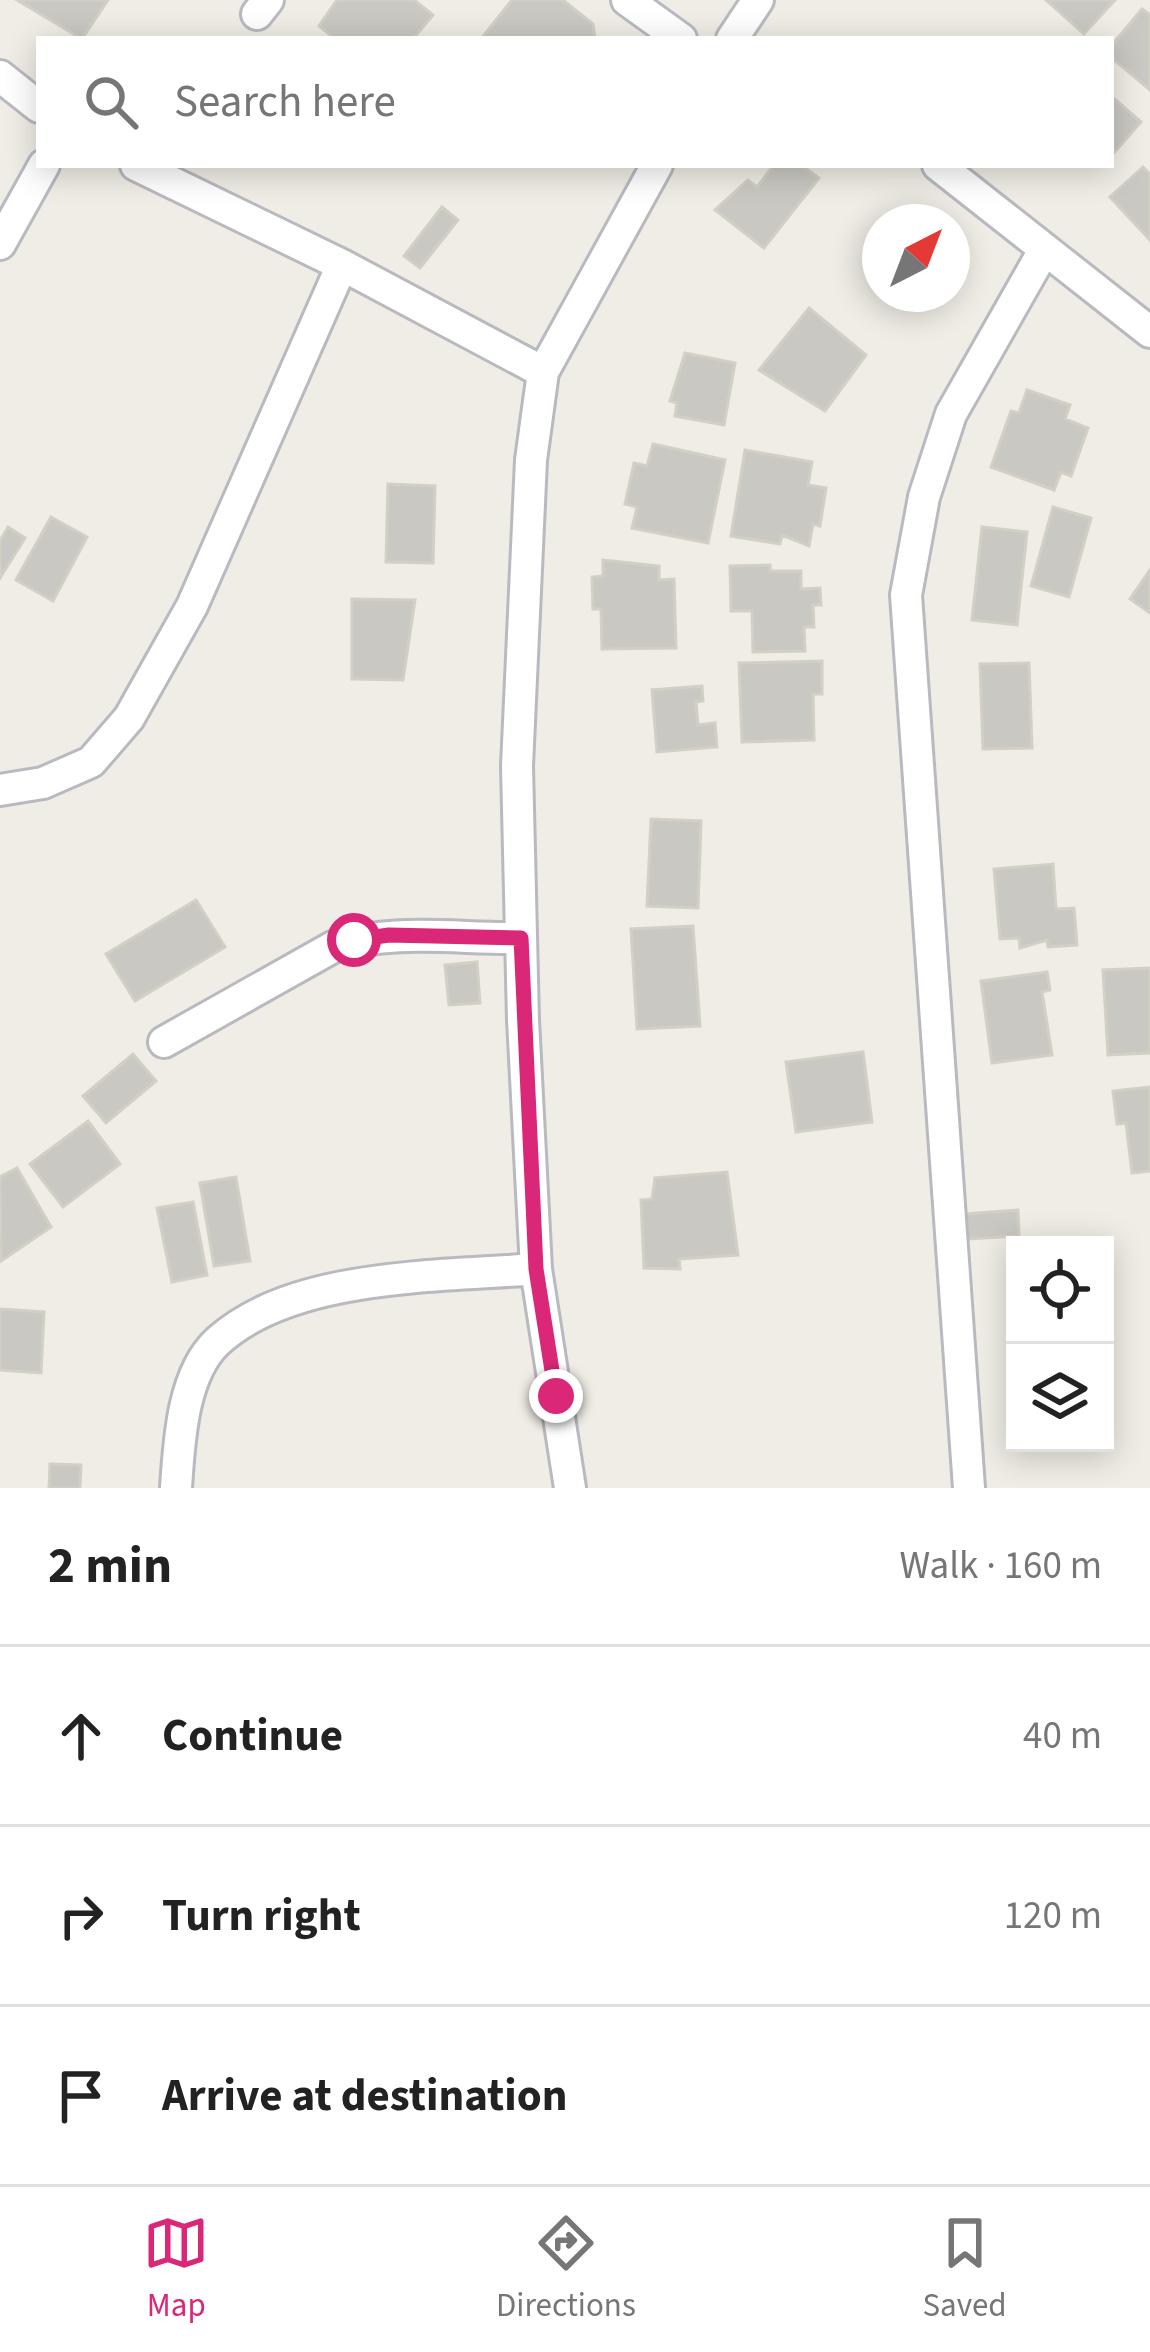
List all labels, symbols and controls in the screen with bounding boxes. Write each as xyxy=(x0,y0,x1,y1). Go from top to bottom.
search box xyxy=(36,36,1114,168)
icon: search xyxy=(78,69,144,135)
text: Search here xyxy=(174,70,396,134)
north arrow xyxy=(862,204,970,312)
route start xyxy=(327,913,381,967)
map controls xyxy=(1006,1236,1114,1452)
button: locate xyxy=(1006,1236,1114,1344)
button: layers xyxy=(1006,1344,1114,1452)
route end xyxy=(529,1369,583,1423)
text: 2 min xyxy=(48,1530,172,1602)
text: Walk · 160 m xyxy=(899,1538,1102,1594)
icon: ahead xyxy=(48,1703,114,1769)
text: Continue xyxy=(162,1704,343,1768)
text: 40 m xyxy=(1023,1708,1102,1764)
icon: right xyxy=(48,1883,114,1949)
text: Turn right xyxy=(162,1884,361,1948)
text: 120 m xyxy=(1004,1888,1102,1944)
icon: arrive xyxy=(48,2063,114,2129)
text: Arrive at destination xyxy=(162,2064,567,2128)
tab: Map xyxy=(143,2210,209,2329)
tab: Directions xyxy=(496,2210,636,2329)
tab: Saved xyxy=(922,2210,1007,2329)

